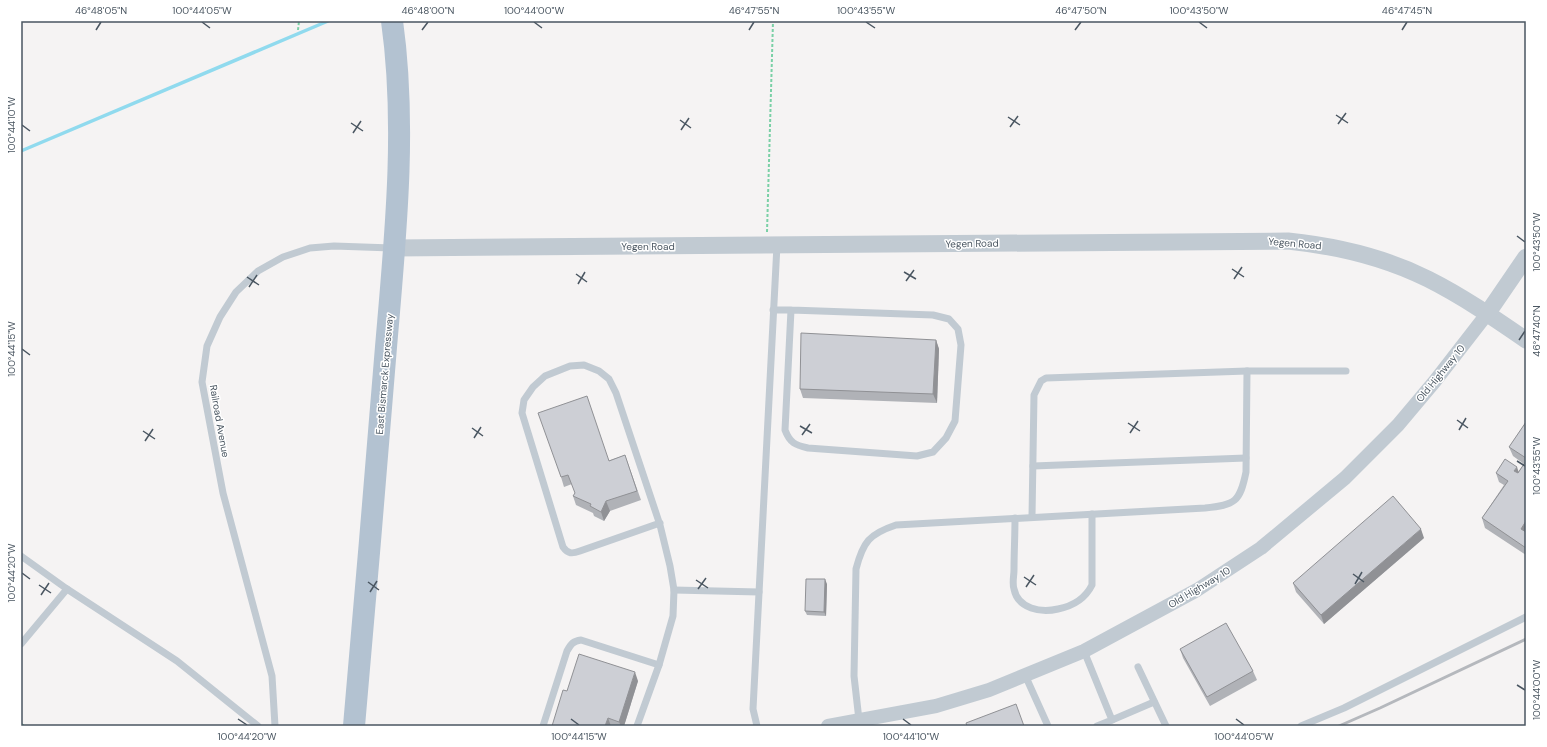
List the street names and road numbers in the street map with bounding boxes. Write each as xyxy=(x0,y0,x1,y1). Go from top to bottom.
street label: Yegen Road xyxy=(1268,235,1322,252)
street label: Yegen Road xyxy=(945,237,999,250)
street label: Yegen Road xyxy=(621,240,675,253)
street label: East Bismarck Expressway xyxy=(373,313,396,435)
street label: Old Highway 10 xyxy=(1413,342,1468,405)
street label: Railroad Avenue xyxy=(207,384,232,459)
street label: Old Highway 10 xyxy=(1166,564,1233,611)

